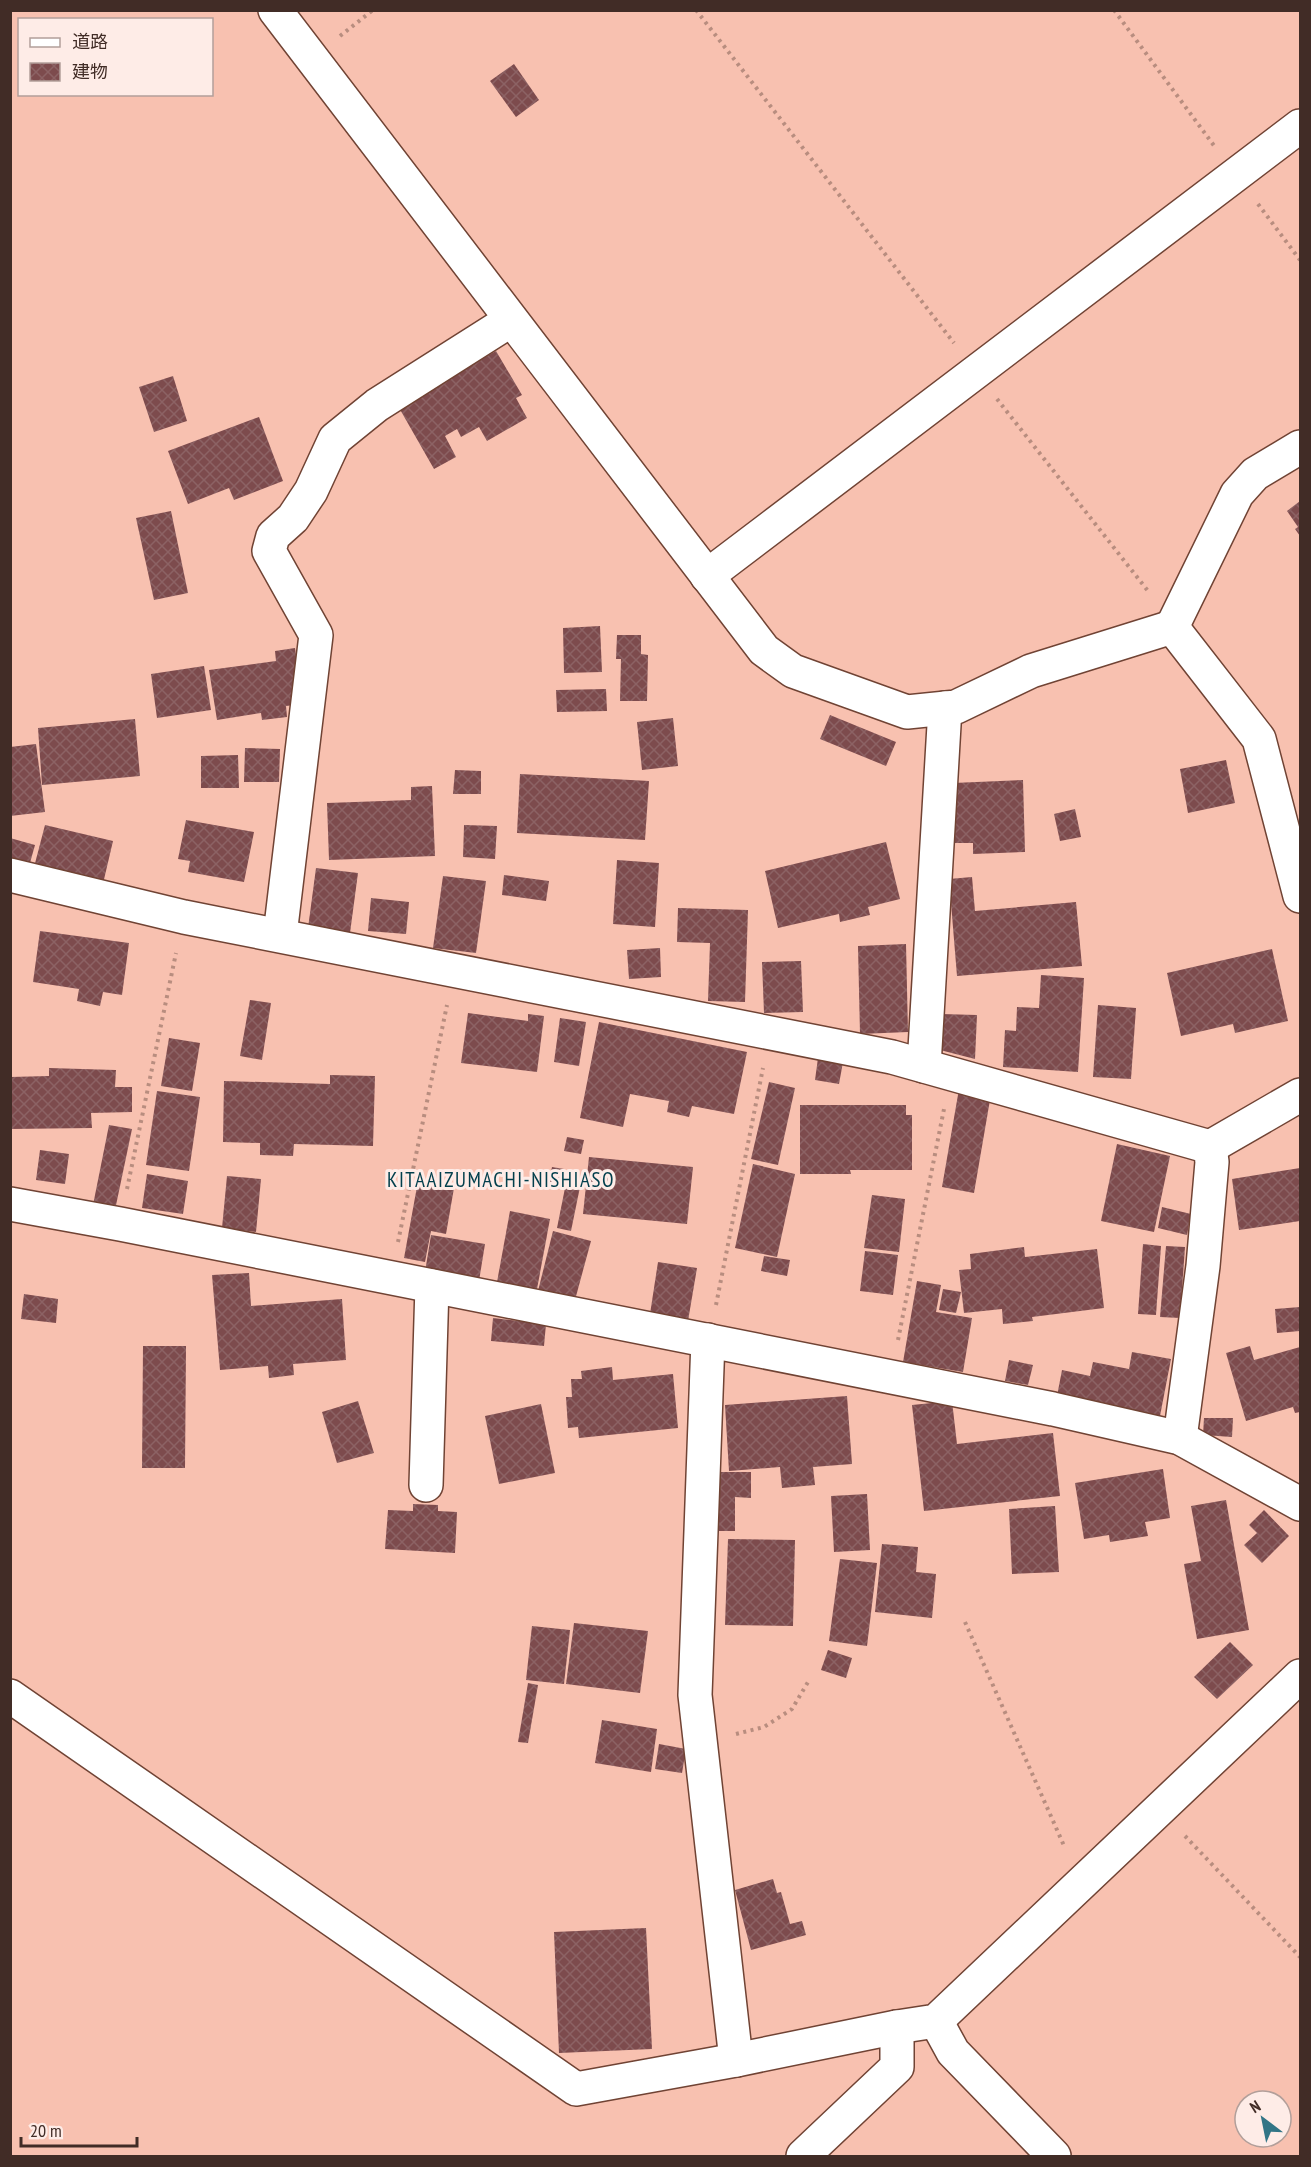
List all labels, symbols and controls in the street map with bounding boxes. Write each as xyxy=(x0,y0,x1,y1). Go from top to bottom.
legend xyxy=(18,18,213,96)
text: 道路 xyxy=(72,30,108,53)
text: 建物 xyxy=(72,60,108,83)
district label: KITAAIZUMACHI-NISHIASO xyxy=(387,1166,615,1193)
north arrow xyxy=(1233,2089,1293,2149)
text: N xyxy=(1246,2096,1264,2117)
scale bar xyxy=(21,2110,136,2148)
text: 20 m xyxy=(30,2119,62,2142)

